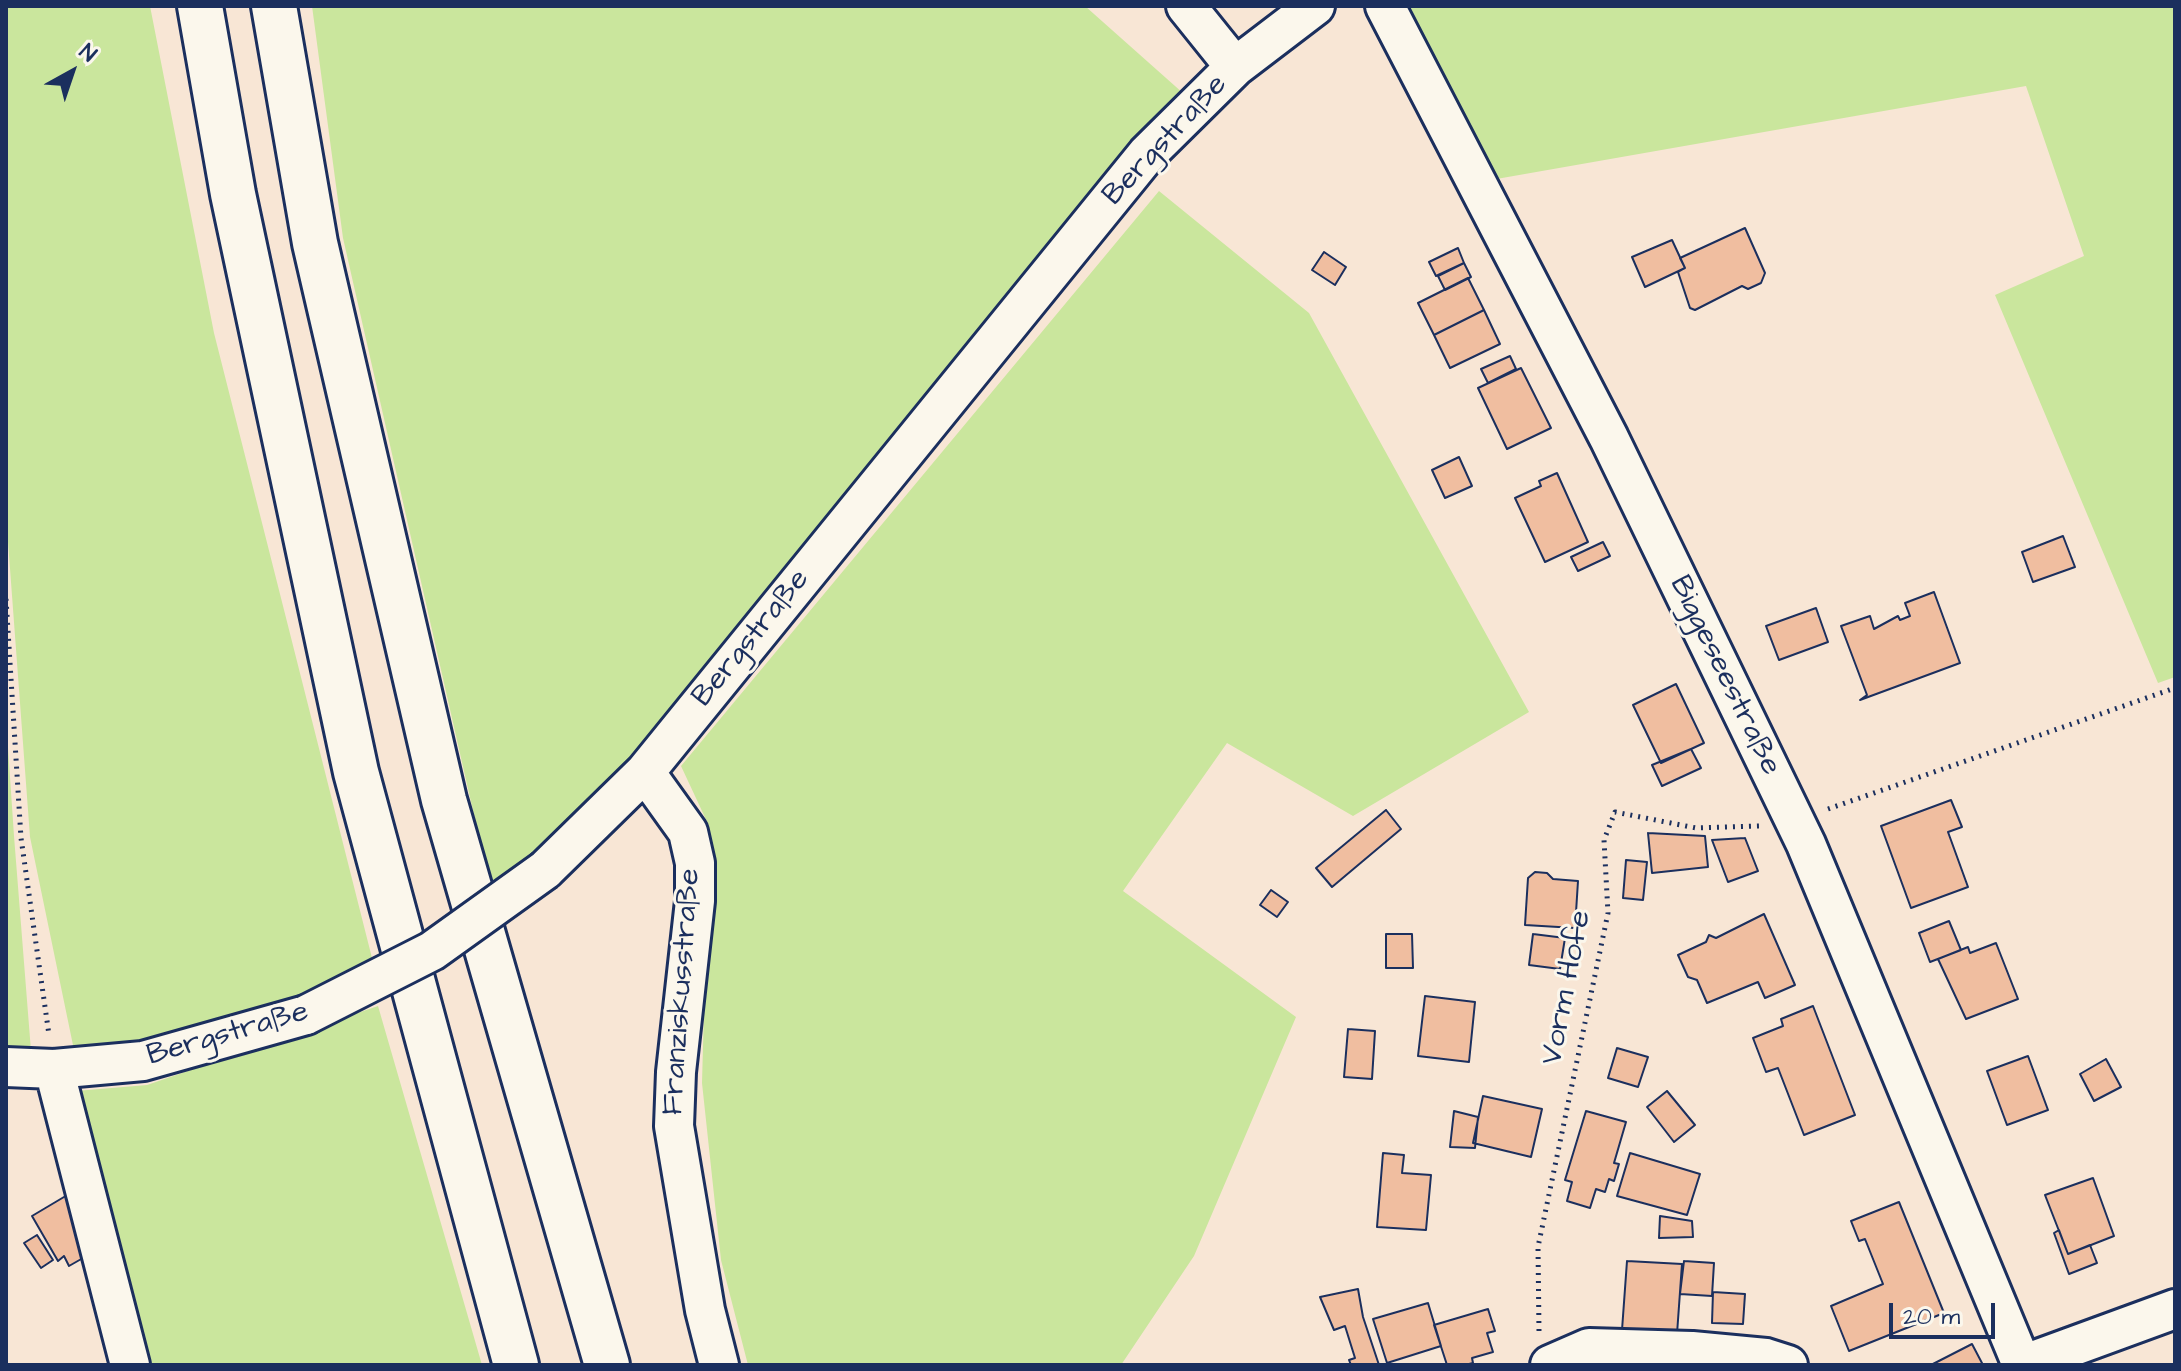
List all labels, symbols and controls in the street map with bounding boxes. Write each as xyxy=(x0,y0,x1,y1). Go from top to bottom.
north arrow xyxy=(32,32,112,112)
text: N xyxy=(72,37,103,70)
street label: Bergstraße xyxy=(1096,68,1236,214)
street label: Bergstraße xyxy=(686,563,818,715)
street label: Biggeseestraße xyxy=(1660,571,1788,781)
street label: Franziskusstraße xyxy=(656,867,710,1117)
street label: Vorm Hofe xyxy=(1535,908,1601,1068)
street label: Bergstraße xyxy=(143,995,313,1075)
scale bar xyxy=(1893,1287,1999,1337)
text: 20 m xyxy=(1903,1300,1960,1334)

